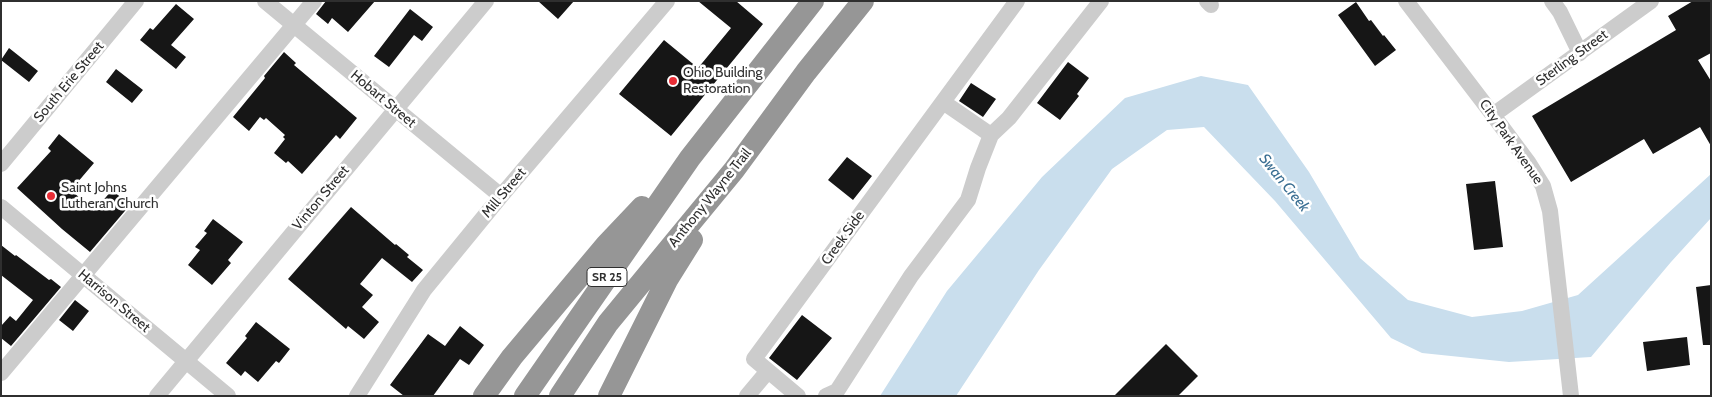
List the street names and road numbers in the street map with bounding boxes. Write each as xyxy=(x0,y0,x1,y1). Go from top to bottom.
street label: Sterling Street xyxy=(1533,26,1611,90)
street label: South Erie Street xyxy=(30,38,108,126)
street label: Hobart Street xyxy=(347,67,419,131)
street label: City Park Avenue xyxy=(1476,96,1546,188)
street label: Anthony Wayne Trail xyxy=(665,145,755,251)
street label: Vinton Street xyxy=(289,162,353,234)
street label: Mill Street xyxy=(478,165,530,221)
street label: Creek Side xyxy=(818,208,868,268)
street label: Harrison Street xyxy=(75,266,153,336)
road number: SR 25 xyxy=(587,268,627,286)

